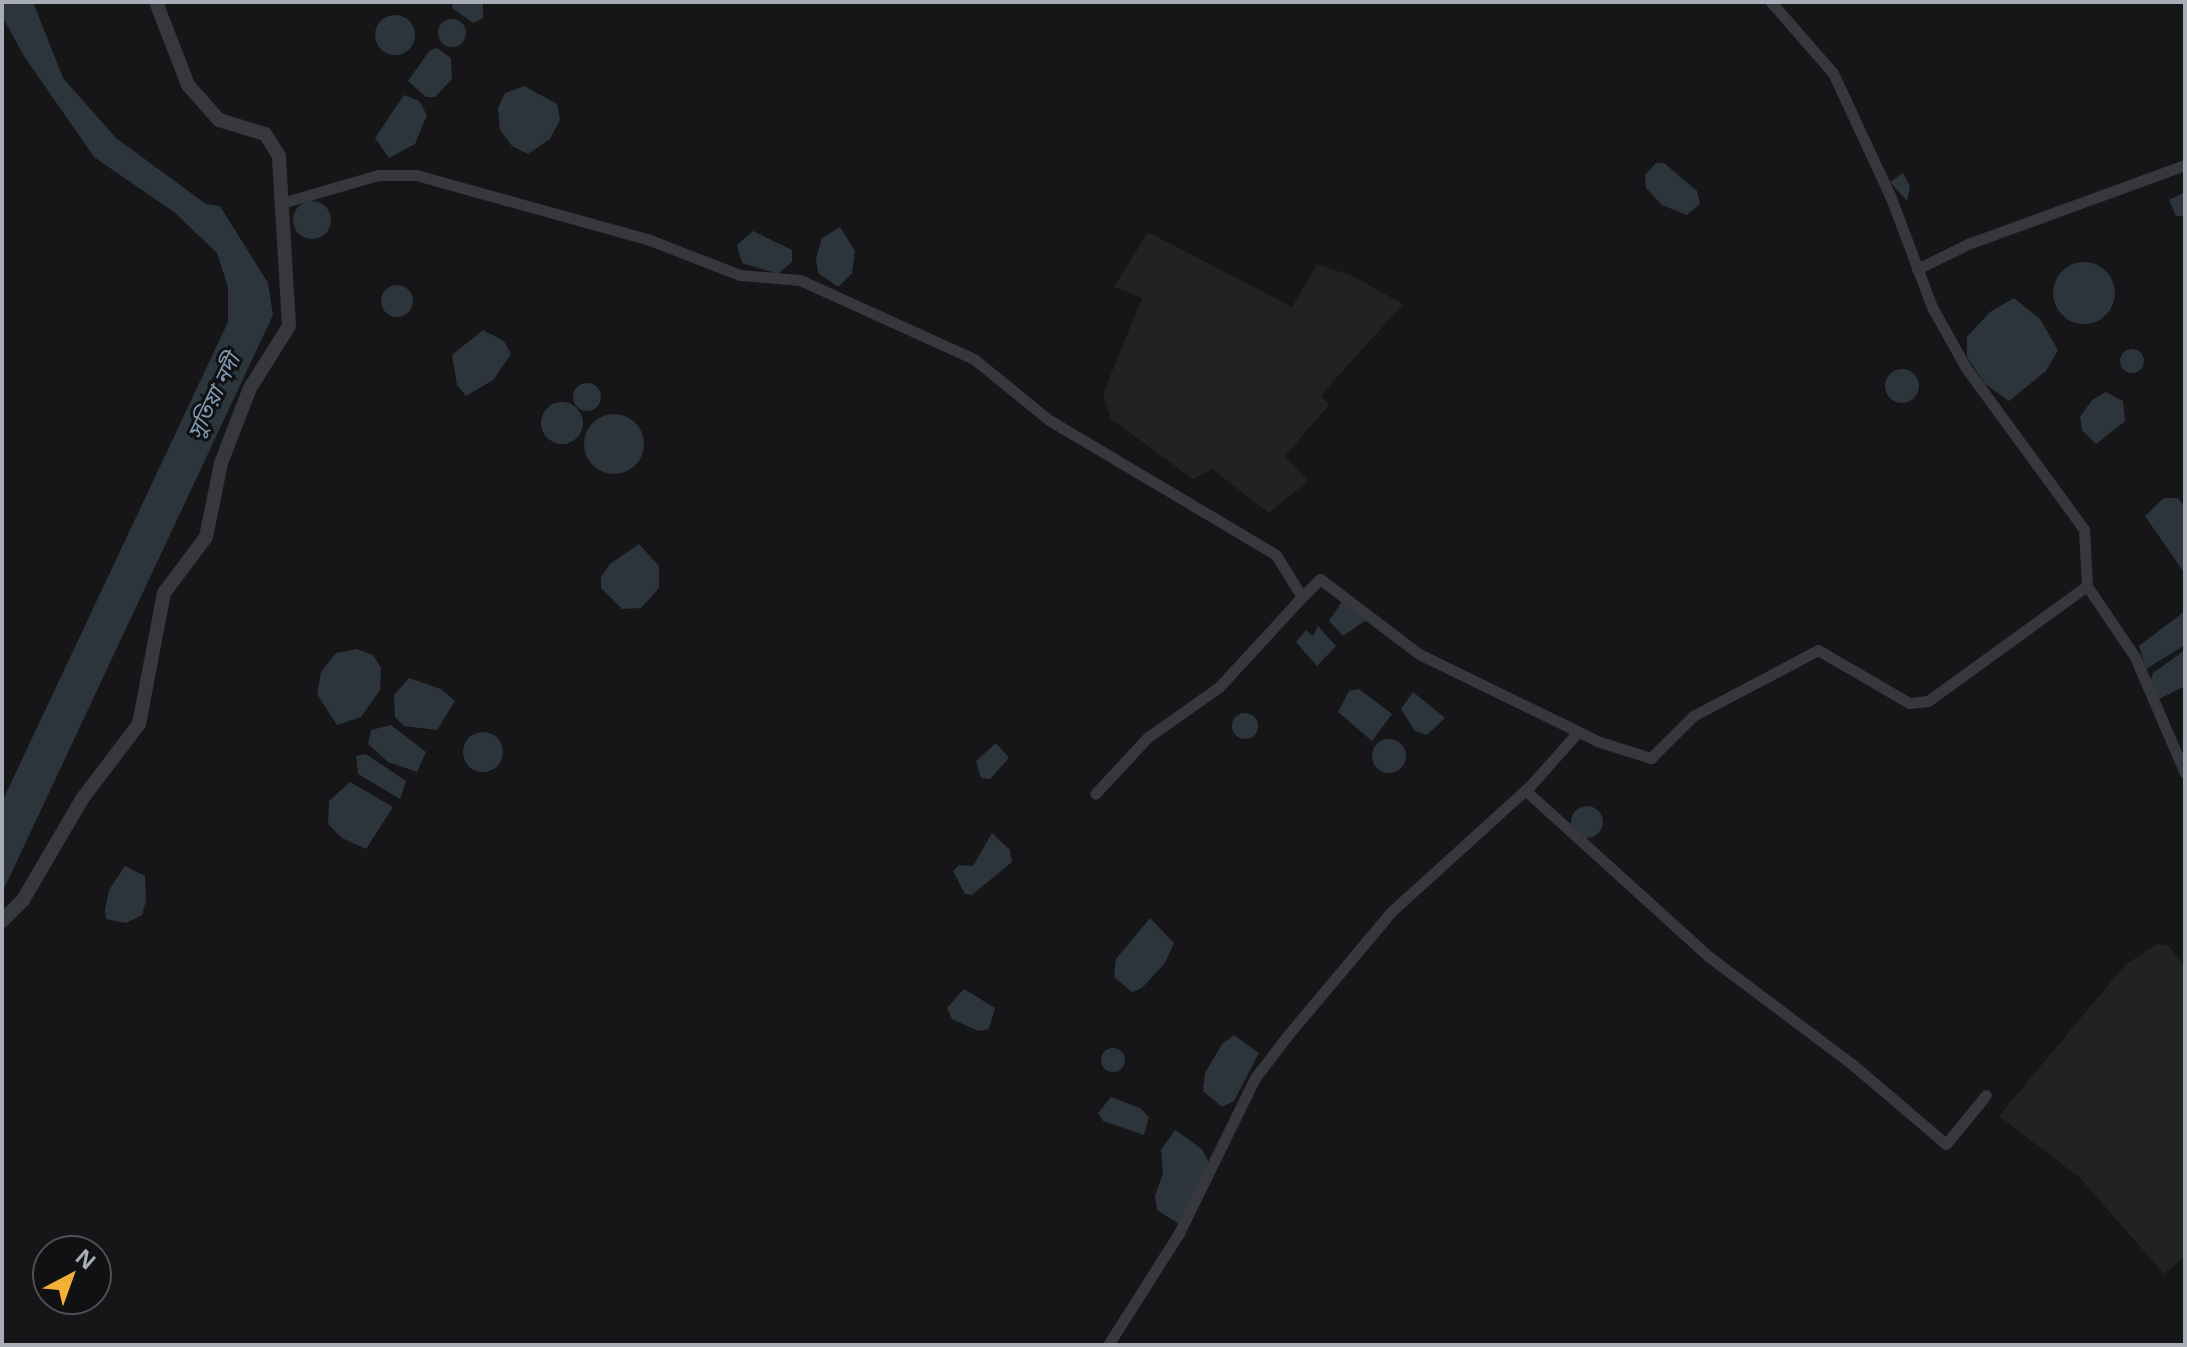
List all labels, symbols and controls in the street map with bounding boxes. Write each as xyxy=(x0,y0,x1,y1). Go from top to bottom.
water label: সুতিয়া নদী xyxy=(181,349,245,443)
north arrow xyxy=(32,1235,112,1315)
text: N xyxy=(70,1241,103,1276)

